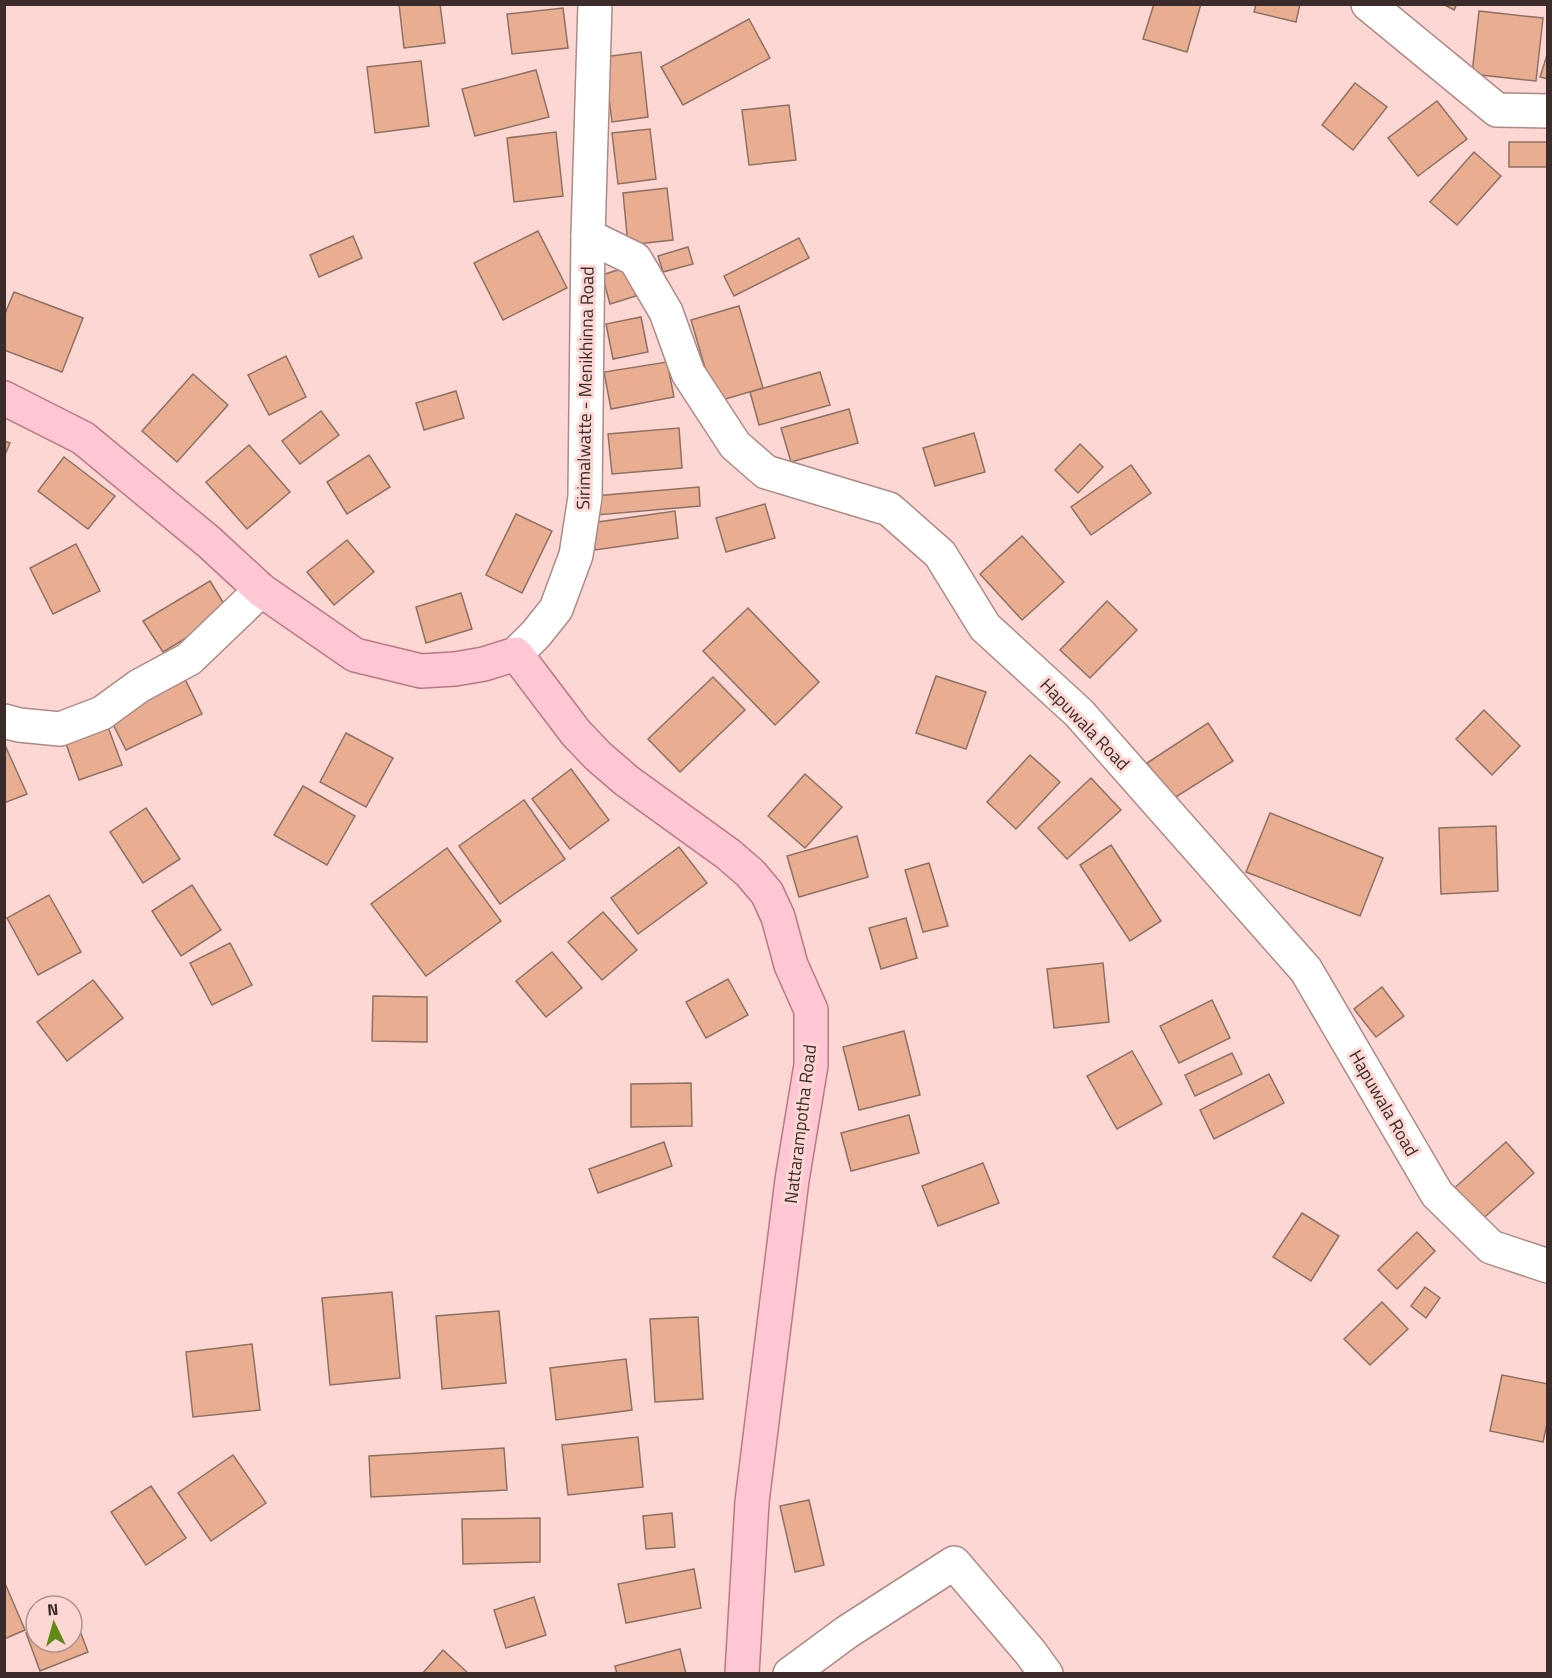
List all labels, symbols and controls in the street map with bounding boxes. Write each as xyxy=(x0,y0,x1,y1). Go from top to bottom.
street label: Sirimalwatte - Menikhinna Road xyxy=(569,266,601,510)
street label: Hapuwala Road xyxy=(1034,672,1136,776)
street label: Nattarampotha Road xyxy=(777,1043,823,1205)
street label: Hapuwala Road xyxy=(1343,1045,1425,1161)
north arrow xyxy=(24,1594,84,1654)
text: N xyxy=(46,1597,59,1621)

